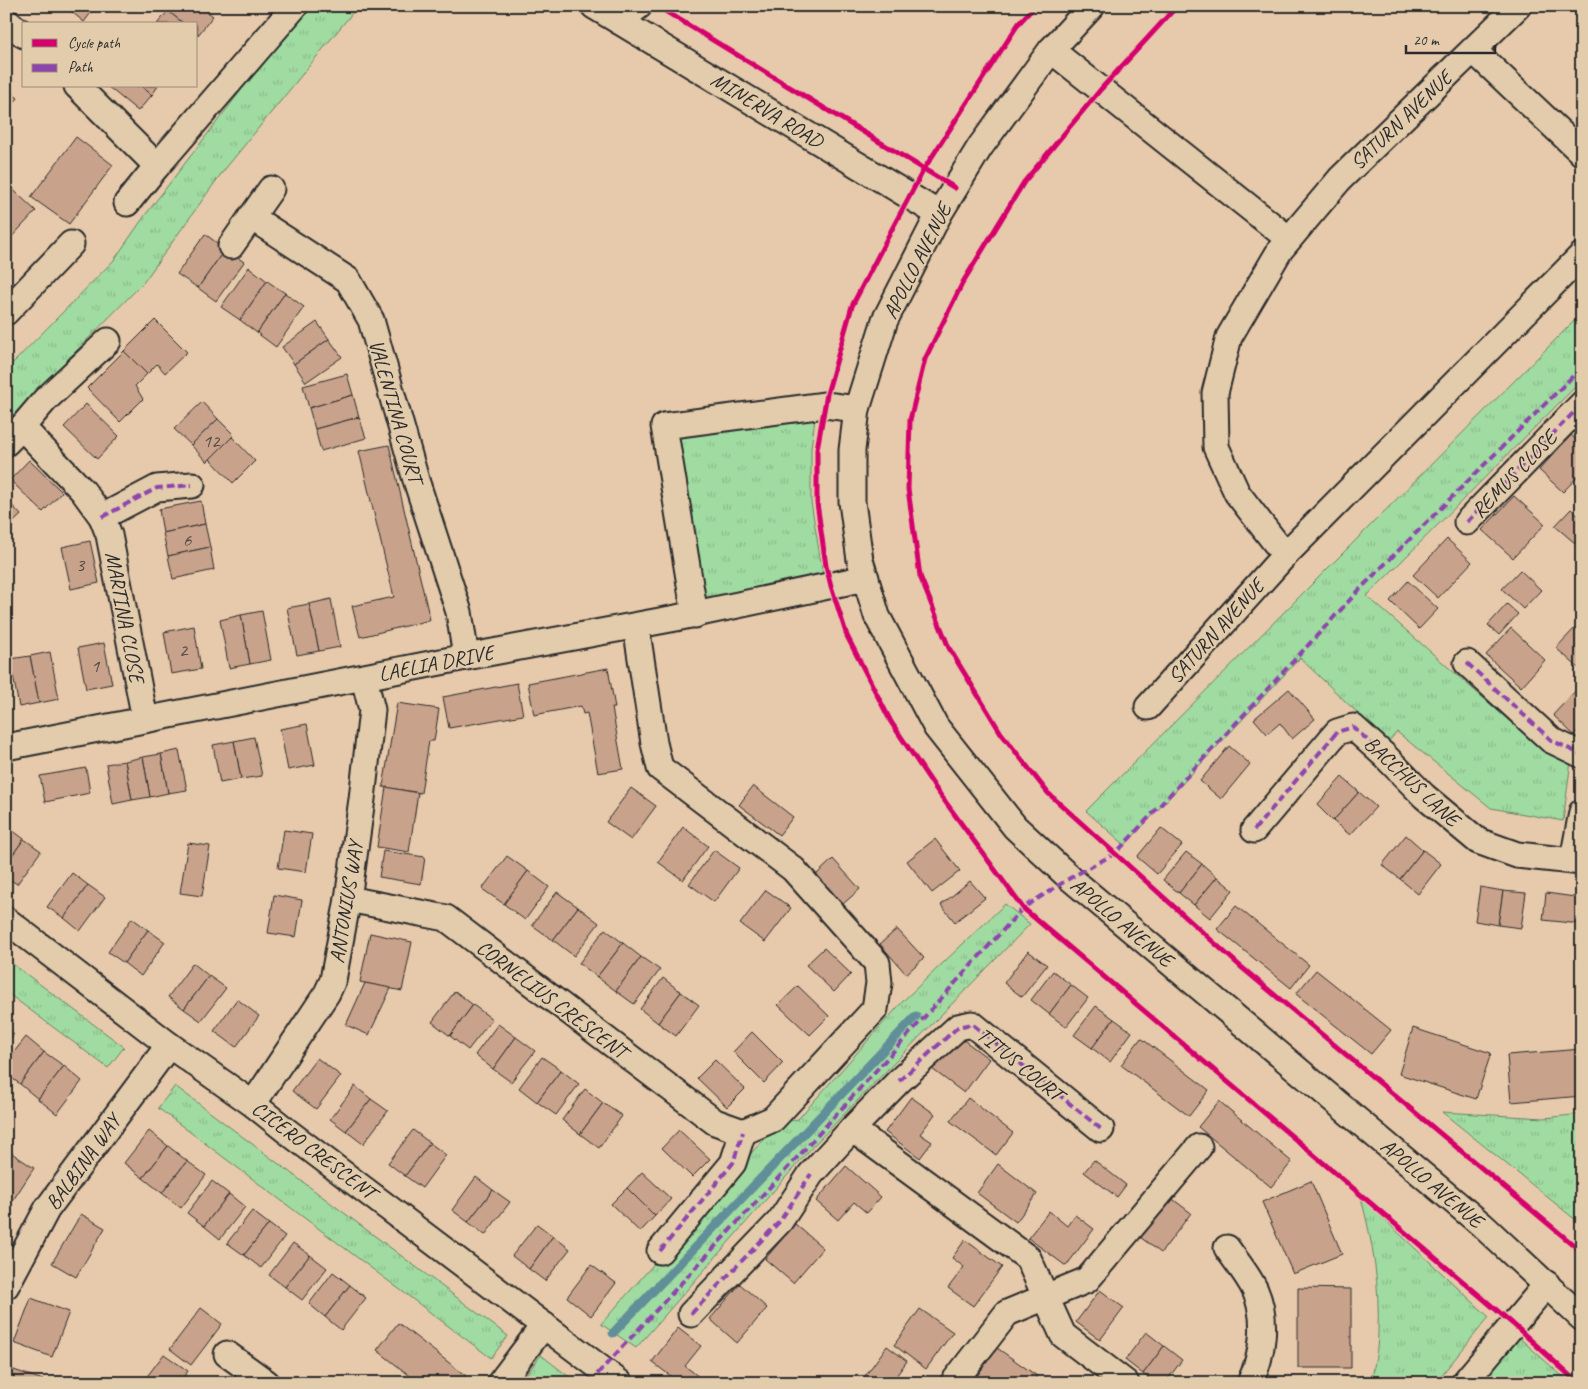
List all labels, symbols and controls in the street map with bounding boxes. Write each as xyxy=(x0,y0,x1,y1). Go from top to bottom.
legend xyxy=(22,22,198,88)
scale bar xyxy=(1406,22,1494,54)
text: 20 m xyxy=(1413,31,1440,50)
text: Cycle path xyxy=(68,34,120,53)
text: Path xyxy=(68,58,94,77)
street label: SATURN AVENUE xyxy=(1345,63,1459,175)
street label: MINERVA ROAD xyxy=(706,66,829,154)
street label: APOLLO AVENUE xyxy=(877,196,958,323)
street label: VALENTINA COURT xyxy=(363,337,430,491)
street label: REMUS CLOSE xyxy=(1466,423,1564,523)
house number: 12 xyxy=(202,429,221,453)
house number: 6 xyxy=(183,528,193,552)
street label: MARTINA CLOSE xyxy=(100,549,151,687)
house number: 3 xyxy=(76,553,86,577)
street label: SATURN AVENUE xyxy=(1162,571,1271,689)
house number: 2 xyxy=(179,638,189,662)
street label: LAELIA DRIVE xyxy=(376,639,498,687)
house number: 1 xyxy=(91,654,101,678)
street label: BACCHUS LANE xyxy=(1359,730,1467,834)
street label: ANTONIUS WAY xyxy=(324,836,369,965)
street label: APOLLO AVENUE xyxy=(1065,872,1181,974)
street label: CORNELIUS CRESCENT xyxy=(472,934,637,1067)
street label: TITUS COURT xyxy=(972,1021,1073,1110)
street label: CICERO CRESCENT xyxy=(247,1095,385,1208)
street label: BALBINA WAY xyxy=(40,1106,128,1215)
street label: APOLLO AVENUE xyxy=(1375,1133,1491,1235)

